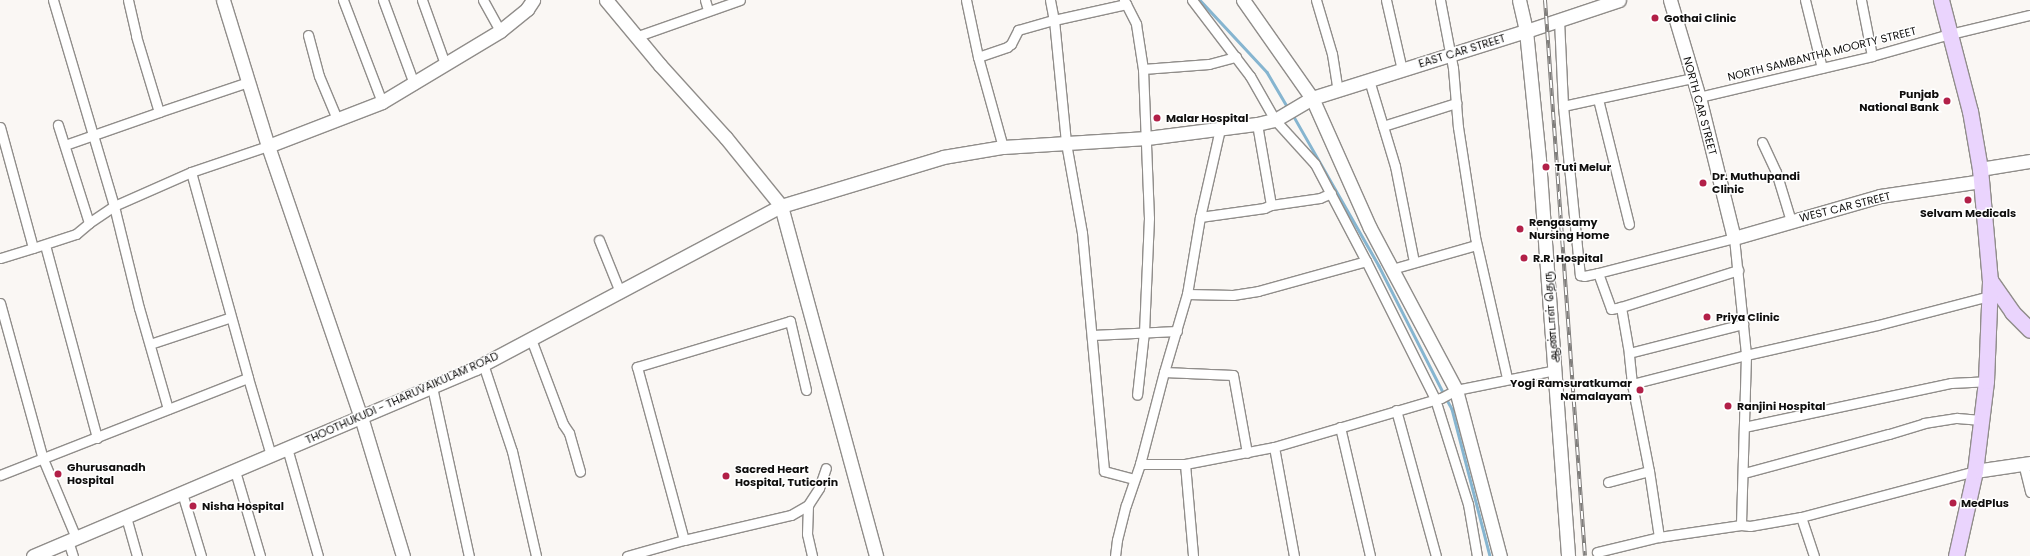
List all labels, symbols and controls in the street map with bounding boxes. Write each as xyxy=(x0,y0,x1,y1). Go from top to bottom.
place label: Gothai Clinic xyxy=(1664,11,1737,25)
marker: Gothai Clinic xyxy=(1649,12,1661,24)
street label: NORTH SAMBANTHA MOORTY STREET xyxy=(1726,24,1918,84)
street label: EAST CAR STREET xyxy=(1417,31,1507,71)
street label: NORTH CAR STREET xyxy=(1680,55,1720,157)
place label: Punjab National Bank xyxy=(1859,88,1939,114)
marker: Punjab National Bank xyxy=(1942,96,1952,106)
place label: Malar Hospital xyxy=(1166,111,1248,125)
marker: Malar Hospital xyxy=(1151,112,1163,124)
place label: Tuti Melur xyxy=(1555,160,1611,174)
marker: Tuti Melur xyxy=(1540,161,1552,173)
place label: Dr. Muthupandi Clinic xyxy=(1712,170,1800,196)
marker: Dr. Muthupandi Clinic xyxy=(1697,177,1709,189)
street label: WEST CAR STREET xyxy=(1798,189,1892,225)
marker: Selvam Medicals xyxy=(1963,195,1973,205)
place label: Selvam Medicals xyxy=(1920,206,2016,220)
place label: Rengasamy Nursing Home xyxy=(1529,216,1609,242)
marker: Rengasamy Nursing Home xyxy=(1514,223,1526,235)
place label: R.R. Hospital xyxy=(1533,251,1603,265)
marker: R.R. Hospital xyxy=(1518,252,1530,264)
street label: ஆண்டாள் தெரு xyxy=(1541,271,1561,363)
place label: Priya Clinic xyxy=(1716,310,1780,324)
marker: Priya Clinic xyxy=(1701,311,1713,323)
street label: THOOTHUKUDI - THARUVAIKULAM ROAD xyxy=(303,349,501,447)
place label: Yogi Ramsuratkumar Namalayam xyxy=(1510,377,1632,403)
marker: Yogi Ramsuratkumar Namalayam xyxy=(1635,385,1645,395)
place label: Ranjini Hospital xyxy=(1737,399,1826,413)
marker: Ranjini Hospital xyxy=(1722,400,1734,412)
place label: Ghurusanadh Hospital xyxy=(67,461,146,487)
place label: Sacred Heart Hospital, Tuticorin xyxy=(735,463,838,489)
marker: Ghurusanadh Hospital xyxy=(52,468,64,480)
marker: Sacred Heart Hospital, Tuticorin xyxy=(720,470,732,482)
place label: MedPlus xyxy=(1961,496,2009,510)
marker: MedPlus xyxy=(1948,498,1958,508)
place label: Nisha Hospital xyxy=(202,499,284,513)
marker: Nisha Hospital xyxy=(187,500,199,512)

